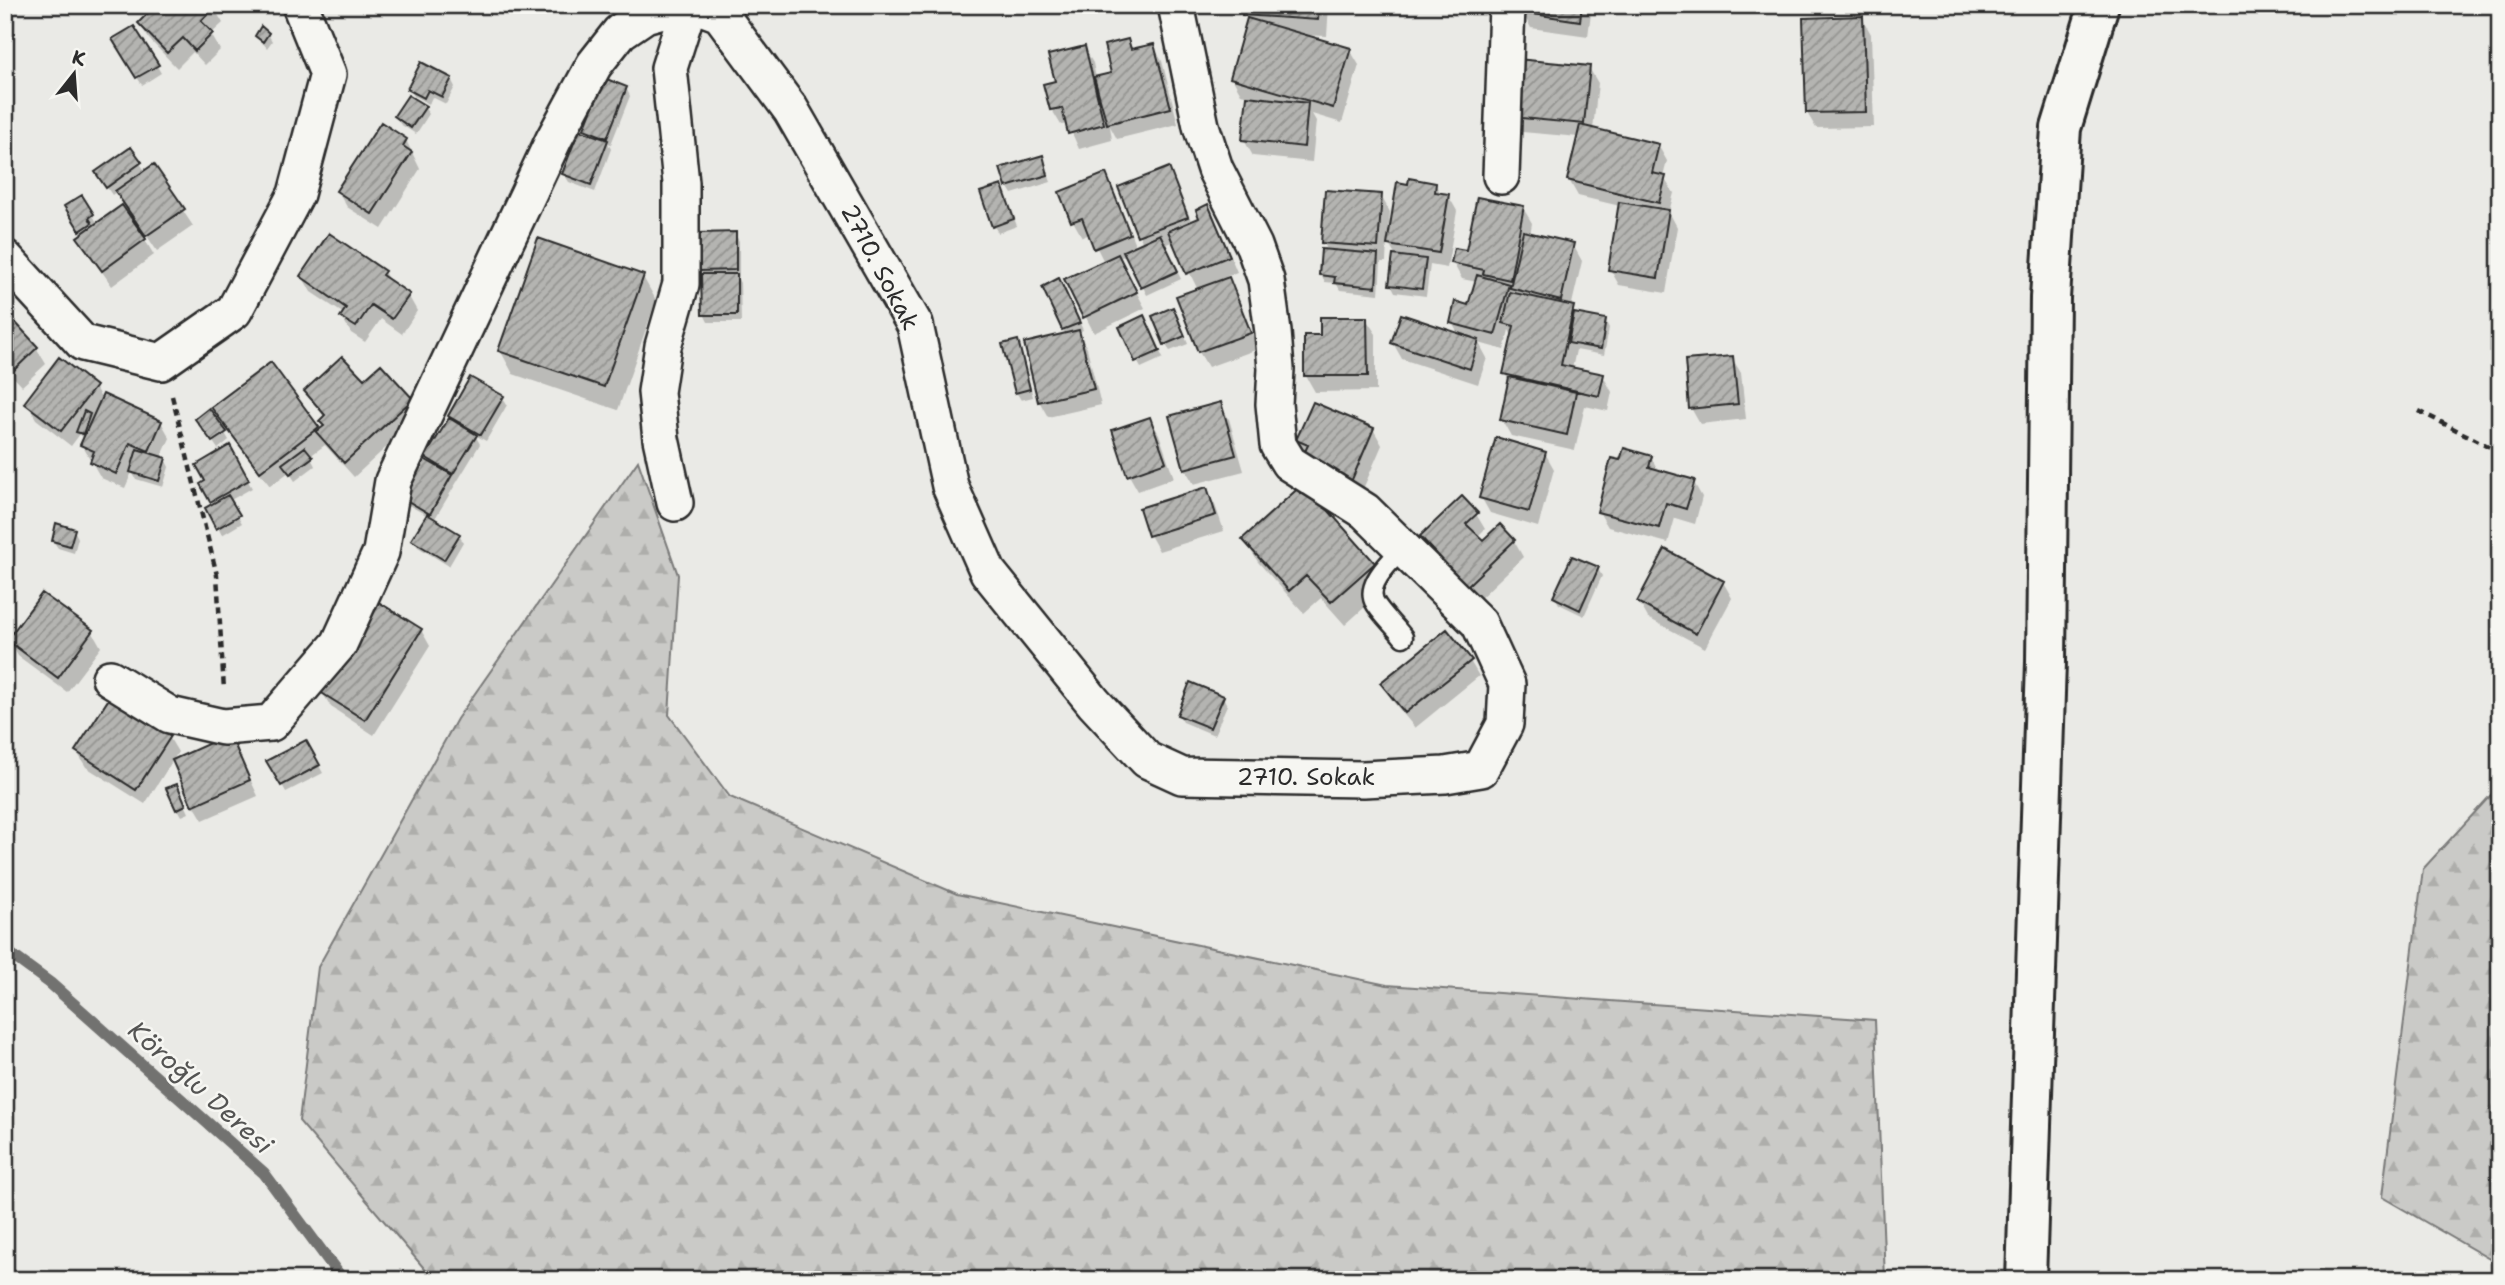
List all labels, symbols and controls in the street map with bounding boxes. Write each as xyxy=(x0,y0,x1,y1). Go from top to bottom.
north arrow xyxy=(38,38,108,108)
text: K xyxy=(69,44,89,72)
street label: 2710. Sokak xyxy=(833,198,927,336)
street label: 2710. Sokak xyxy=(1237,761,1375,793)
water label: Köroğlu Deresi xyxy=(121,1013,281,1162)

